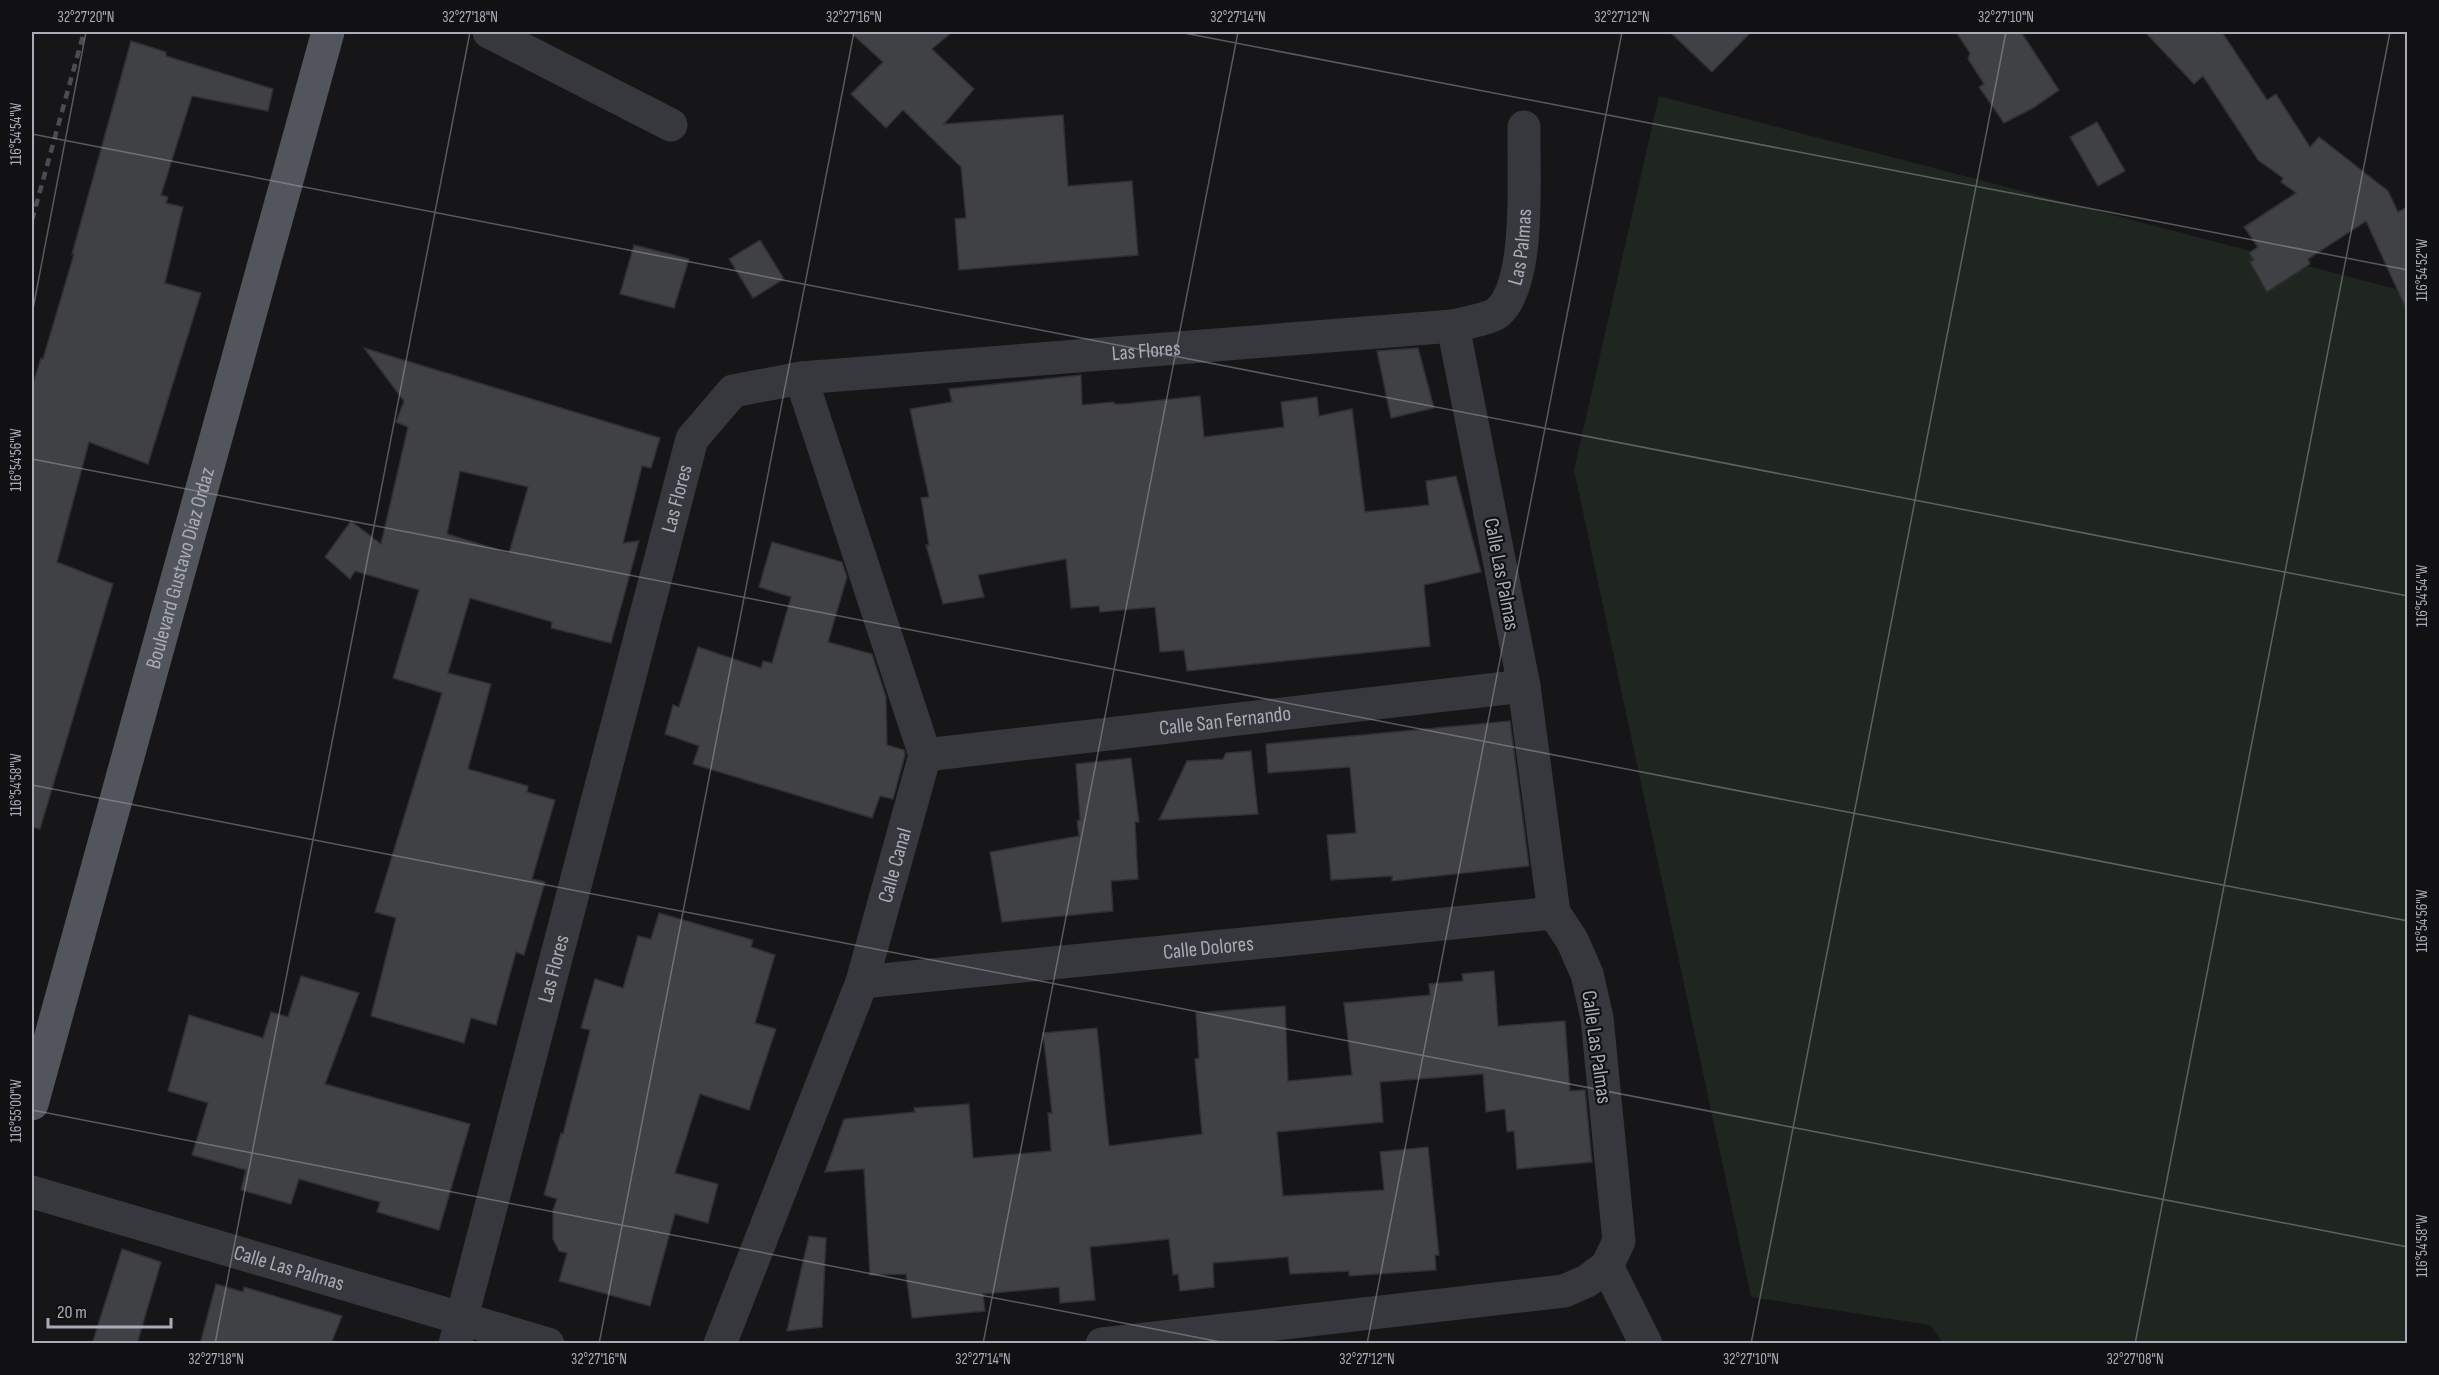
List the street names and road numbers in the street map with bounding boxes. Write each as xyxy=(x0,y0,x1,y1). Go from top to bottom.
street label: Las Palmas xyxy=(1503,208,1537,288)
street label: Las Flores xyxy=(1111,336,1181,366)
street label: Las Flores xyxy=(656,462,698,535)
street label: Boulevard Gustavo Díaz Ordaz xyxy=(141,464,220,672)
street label: Calle Las Palmas xyxy=(1478,516,1525,632)
street label: Calle San Fernando xyxy=(1158,701,1292,741)
street label: Calle Canal xyxy=(873,825,917,906)
street label: Calle Dolores xyxy=(1162,931,1255,965)
street label: Las Flores xyxy=(533,932,575,1005)
street label: Calle Las Palmas xyxy=(1576,989,1617,1105)
street label: Calle Las Palmas xyxy=(231,1240,347,1296)

